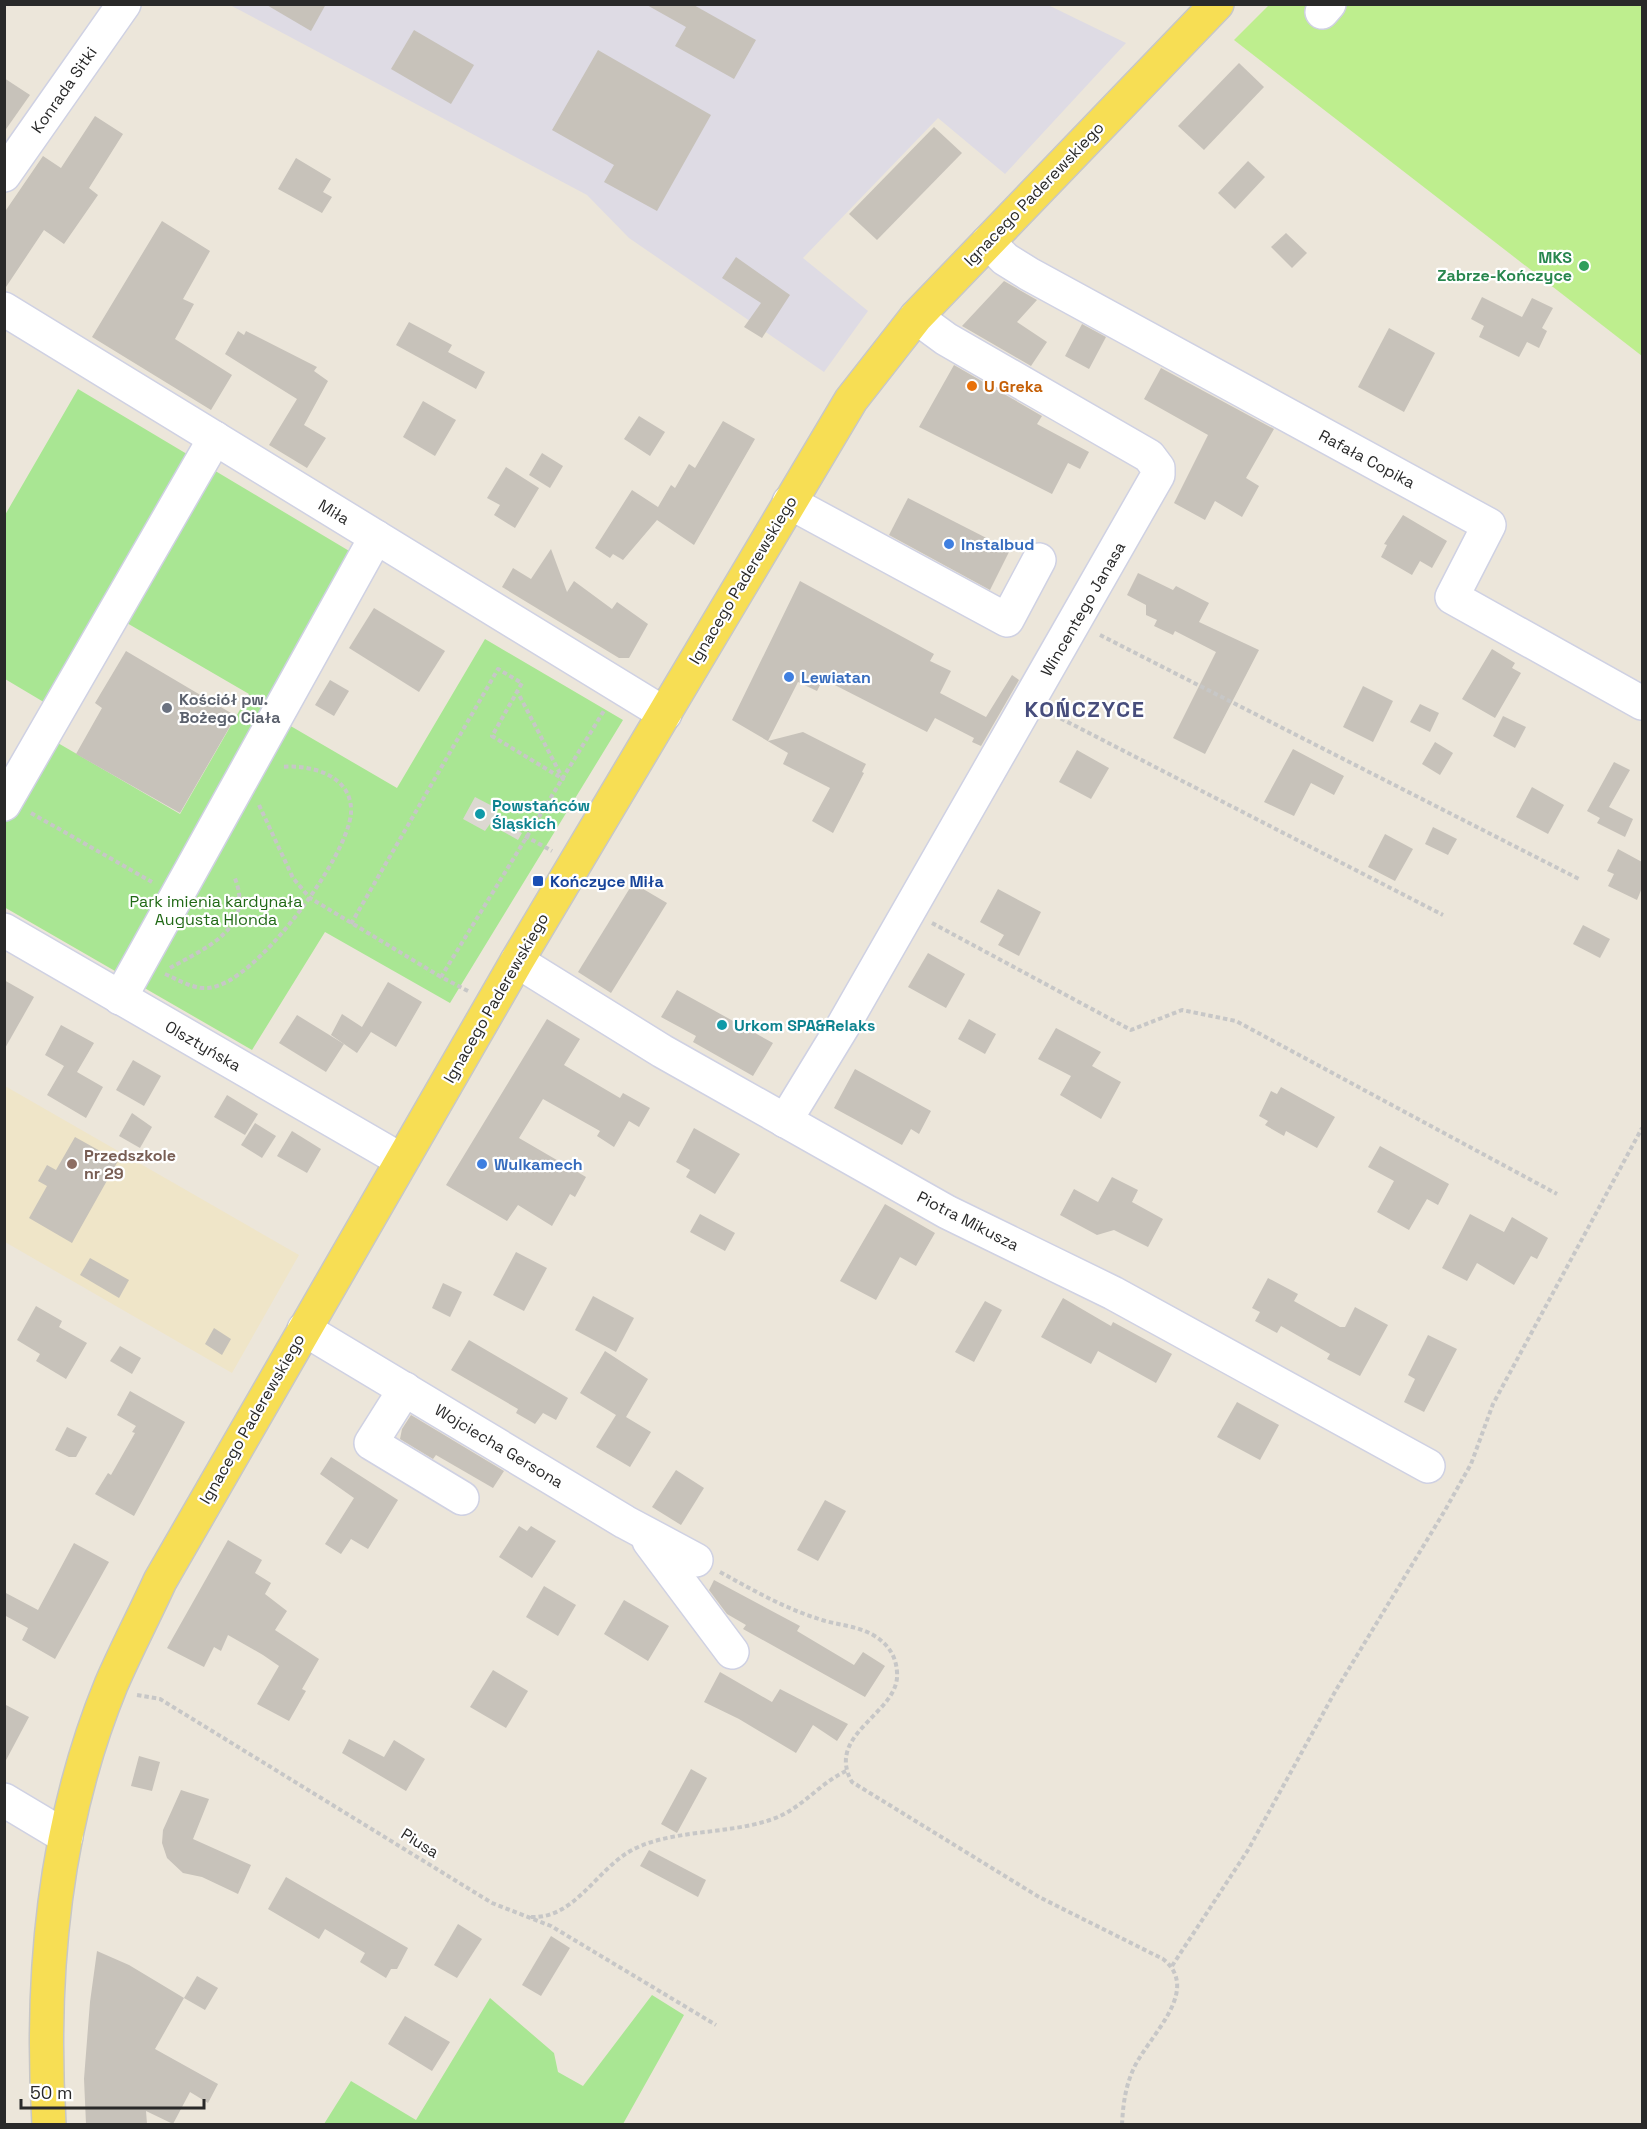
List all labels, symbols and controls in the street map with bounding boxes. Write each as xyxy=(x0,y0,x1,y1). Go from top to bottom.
street label: Konrada Sitki xyxy=(26,43,102,137)
street label: Ignacego Paderewskiego xyxy=(959,117,1109,271)
place label: MKS Zabrze-Kończyce xyxy=(1437,247,1572,286)
marker: MKS Zabrze-Kończyce xyxy=(1577,259,1591,273)
place label: U Greka xyxy=(984,376,1043,397)
marker: U Greka xyxy=(965,379,979,393)
street label: Rafała Copika xyxy=(1315,425,1419,493)
street label: Ignacego Paderewskiego xyxy=(684,492,802,668)
street label: Miła xyxy=(315,495,353,529)
place label: Instalbud xyxy=(961,534,1034,555)
marker: Instalbud xyxy=(942,537,956,551)
street label: Wincentego Janasa xyxy=(1036,538,1130,680)
place label: Lewiatan xyxy=(801,667,871,688)
marker: Lewiatan xyxy=(782,670,796,684)
place label: Kościół pw. Bożego Ciała xyxy=(179,689,280,728)
district label: KOŃCZYCE xyxy=(1025,695,1145,723)
marker: Kościół pw. Bożego Ciała xyxy=(160,701,174,715)
place label: Powstańców Śląskich xyxy=(492,795,590,834)
marker: Powstańców Śląskich xyxy=(473,807,487,821)
place label: Kończyce Miła xyxy=(550,871,664,892)
marker: Kończyce Miła xyxy=(531,874,545,888)
park label: Park imienia kardynała Augusta Hlonda xyxy=(130,891,302,930)
street label: Ignacego Paderewskiego xyxy=(439,909,553,1087)
place label: Urkom SPA&Relaks xyxy=(734,1015,875,1036)
street label: Olsztyńska xyxy=(161,1016,245,1076)
marker: Urkom SPA&Relaks xyxy=(715,1018,729,1032)
place label: Przedszkole nr 29 xyxy=(84,1145,176,1184)
place label: Wulkamech xyxy=(494,1154,583,1175)
marker: Przedszkole nr 29 xyxy=(65,1157,79,1171)
marker: Wulkamech xyxy=(475,1157,489,1171)
street label: Piotra Mikusza xyxy=(913,1186,1023,1256)
street label: Ignacego Paderewskiego xyxy=(195,1330,309,1508)
street label: Wojciecha Gersona xyxy=(431,1399,567,1493)
street label: Piusa xyxy=(397,1823,443,1863)
scale bar xyxy=(21,2072,204,2110)
text: 50 m xyxy=(30,2081,72,2104)

